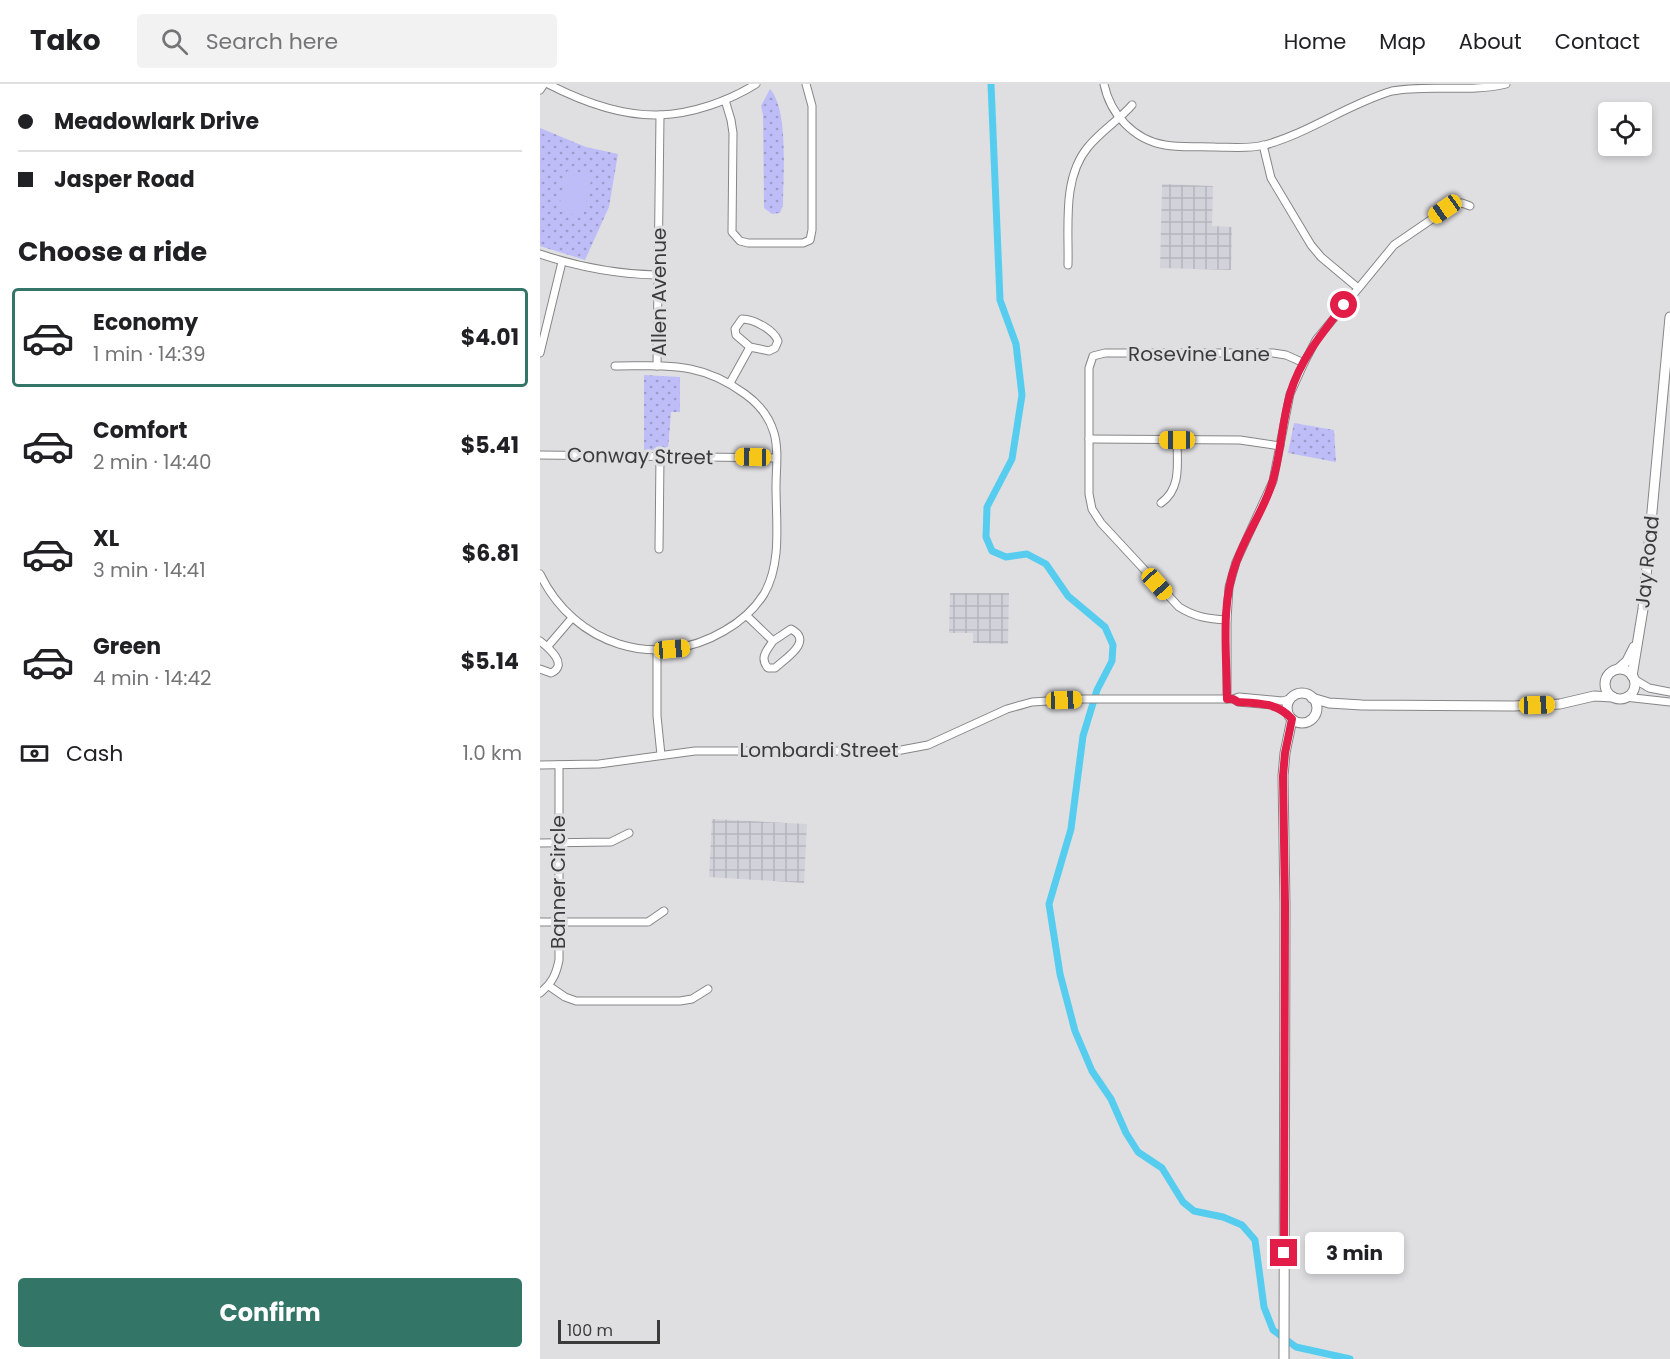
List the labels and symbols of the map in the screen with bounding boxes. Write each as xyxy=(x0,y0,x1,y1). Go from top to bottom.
car xyxy=(1425,191,1465,227)
street label: Allen Avenue xyxy=(645,228,673,356)
route start xyxy=(1330,291,1357,318)
street label: Rosevine Lane xyxy=(1128,340,1270,368)
car xyxy=(1159,431,1195,449)
street label: Conway Street xyxy=(567,441,713,471)
car xyxy=(735,448,771,466)
street label: Jay Road xyxy=(1628,514,1666,610)
car xyxy=(1138,565,1176,603)
car xyxy=(653,638,691,660)
car xyxy=(1046,690,1082,710)
car xyxy=(1519,695,1555,715)
street label: Lombardi Street xyxy=(740,736,898,764)
street label: Banner Circle xyxy=(544,815,572,949)
callout: 3 min xyxy=(1305,1232,1404,1274)
route end xyxy=(1270,1239,1297,1266)
scale bar xyxy=(558,1317,660,1344)

